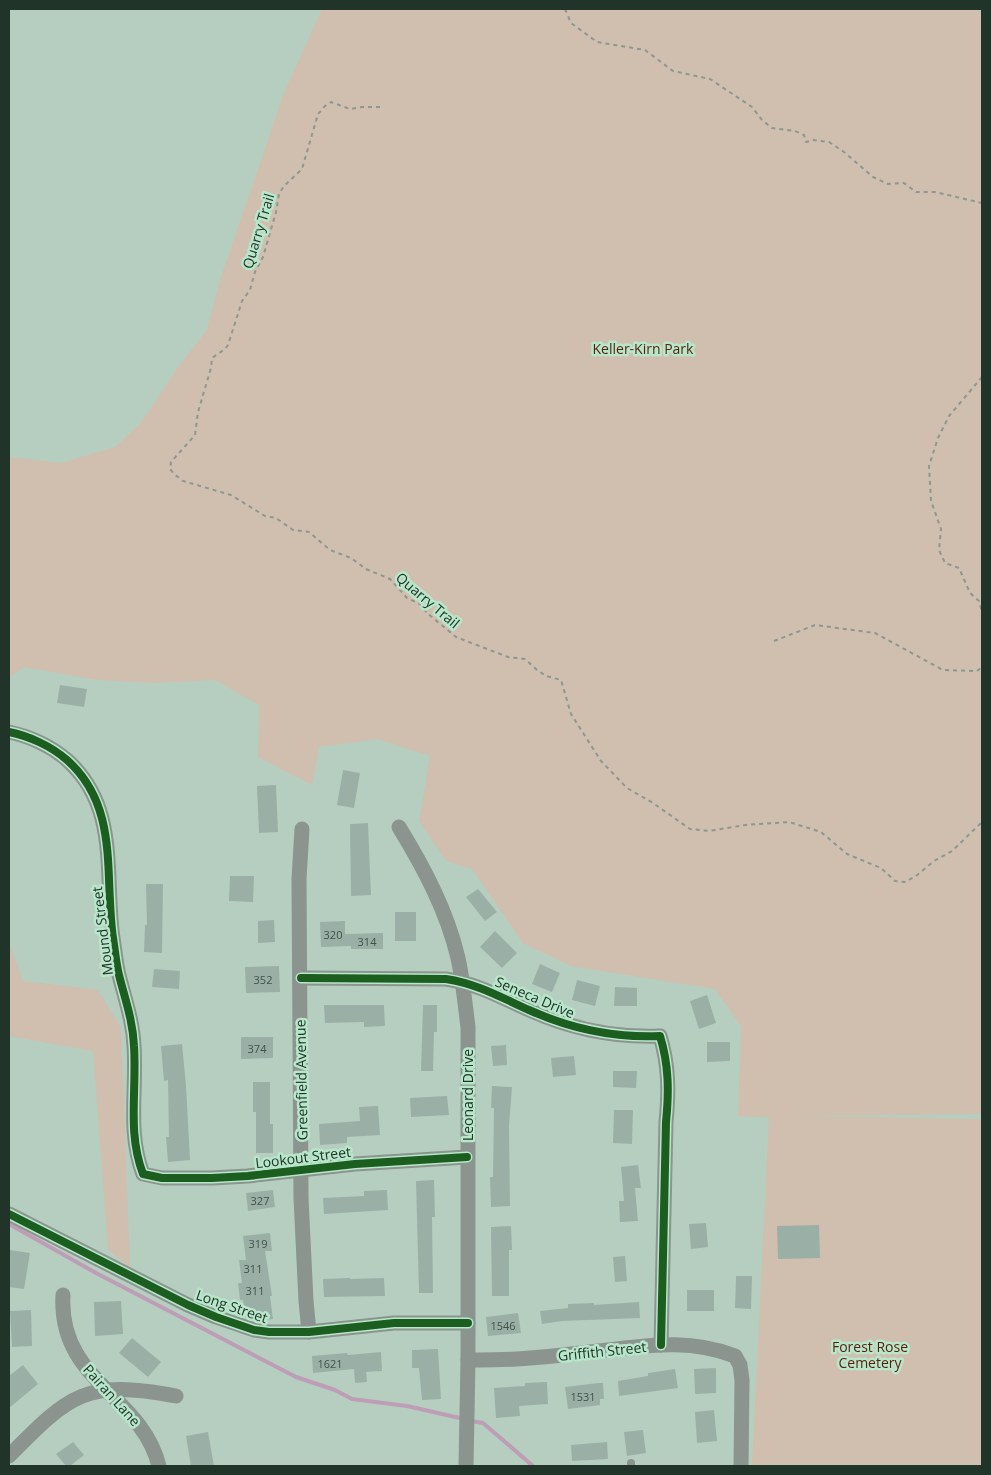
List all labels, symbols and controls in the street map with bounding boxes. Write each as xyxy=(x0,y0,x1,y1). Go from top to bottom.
street label: Quarry Trail xyxy=(238,191,278,271)
park label: Keller-Kirn Park xyxy=(593,339,694,358)
street label: Quarry Trail xyxy=(392,568,464,632)
street label: Mound Street xyxy=(87,885,117,977)
house number: 320 xyxy=(324,927,342,942)
house number: 314 xyxy=(358,934,377,949)
house number: 352 xyxy=(254,972,272,987)
street label: Seneca Drive xyxy=(492,972,578,1022)
street label: Greenfield Avenue xyxy=(290,1019,312,1141)
house number: 374 xyxy=(248,1041,267,1056)
street label: Leonard Drive xyxy=(458,1049,477,1141)
street label: Lookout Street xyxy=(254,1142,352,1172)
house number: 327 xyxy=(251,1193,269,1208)
house number: 319 xyxy=(249,1236,267,1251)
house number: 311 xyxy=(244,1261,262,1276)
house number: 311 xyxy=(246,1283,264,1298)
street label: Long Street xyxy=(194,1285,270,1327)
house number: 1546 xyxy=(490,1318,516,1333)
street label: Griffith Street xyxy=(557,1337,647,1365)
park label: Forest Rose Cemetery xyxy=(832,1337,908,1372)
house number: 1621 xyxy=(317,1356,343,1371)
street label: Pairan Lane xyxy=(79,1360,145,1430)
house number: 1531 xyxy=(570,1389,596,1404)

